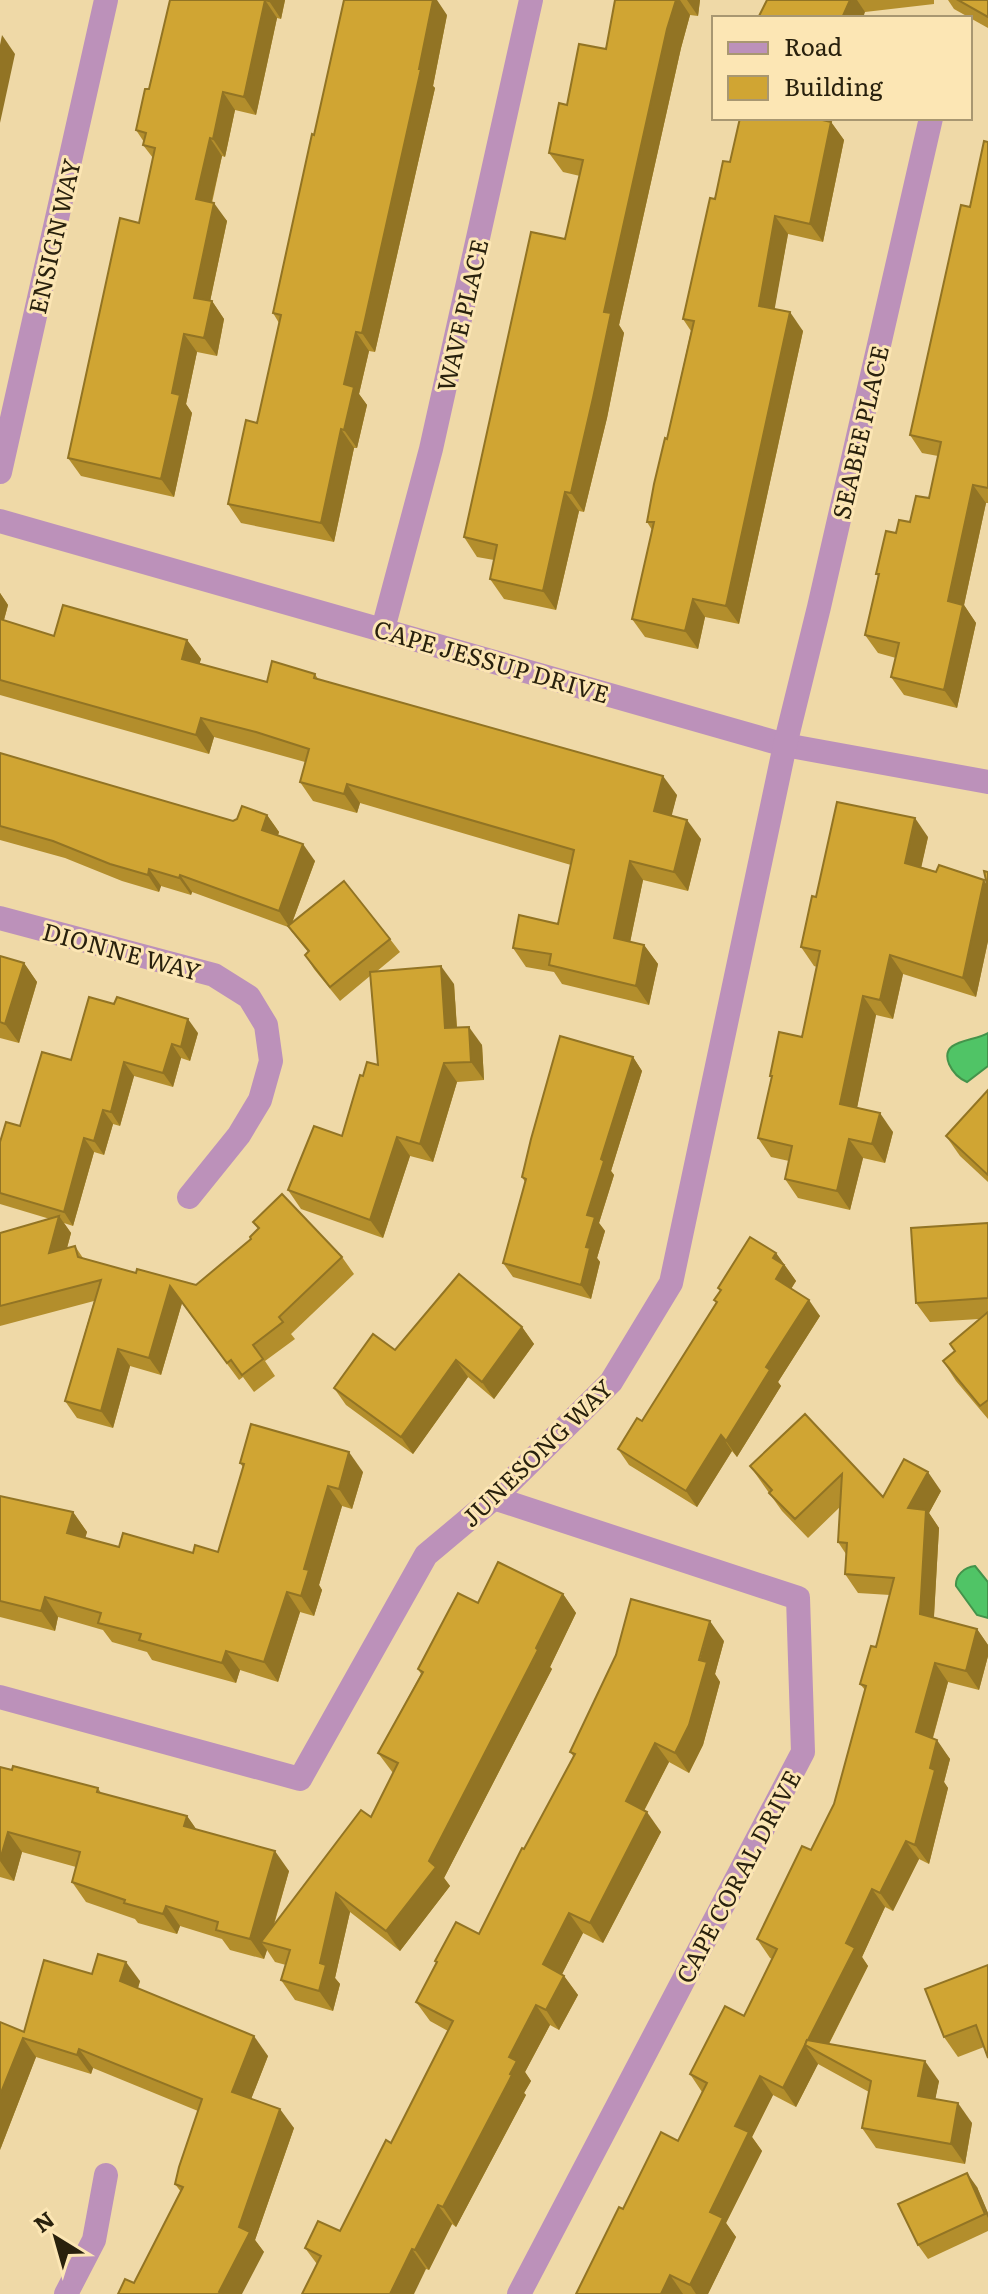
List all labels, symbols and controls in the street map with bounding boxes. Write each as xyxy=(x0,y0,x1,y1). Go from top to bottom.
legend xyxy=(712,16,972,120)
text: Road xyxy=(784,28,843,63)
text: Building xyxy=(784,68,883,103)
street label: ENSIGN WAY xyxy=(18,155,88,317)
street label: WAVE PLACE xyxy=(426,235,496,395)
street label: SEABEE PLACE xyxy=(822,342,896,522)
street label: CAPE JESSUP DRIVE xyxy=(370,610,614,710)
street label: DIONNE WAY xyxy=(39,912,205,988)
street label: JUNESONG WAY xyxy=(452,1370,620,1534)
street label: CAPE CORAL DRIVE xyxy=(666,1763,808,1989)
north arrow xyxy=(16,2198,96,2278)
text: N xyxy=(26,2202,60,2240)

